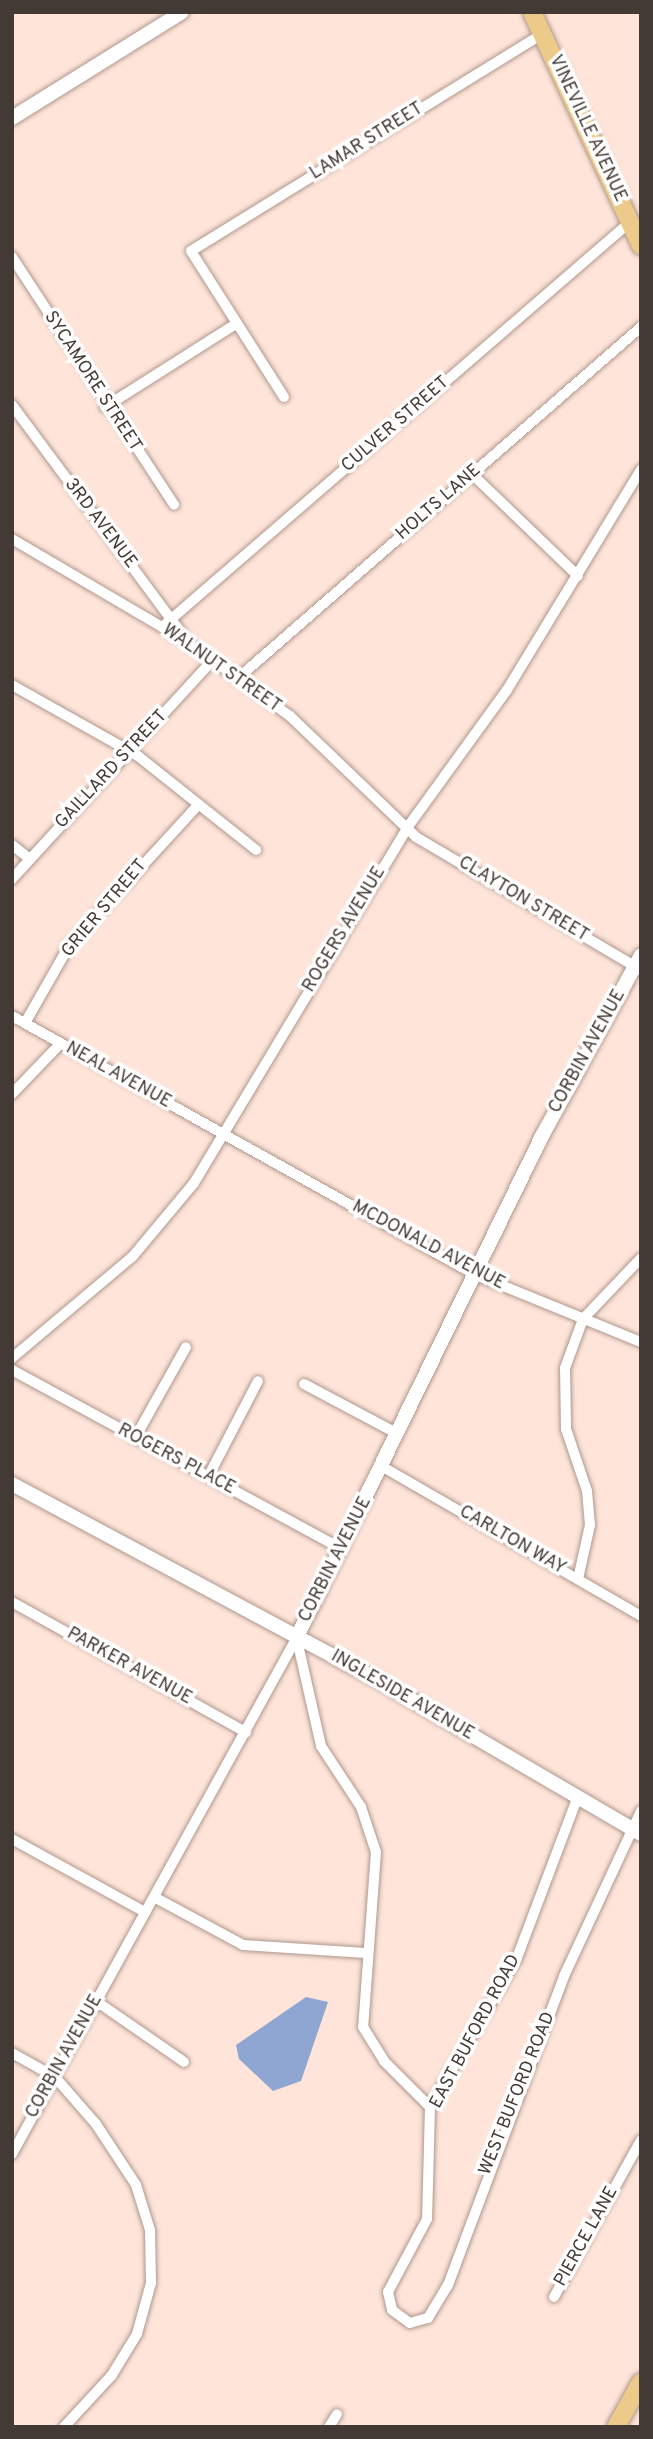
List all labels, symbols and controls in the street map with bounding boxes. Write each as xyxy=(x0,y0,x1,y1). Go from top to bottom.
street label: VINEVILLE AVENUE xyxy=(543,52,631,206)
street label: LAMAR STREET xyxy=(307,99,427,185)
street label: SYCAMORE STREET xyxy=(39,308,145,456)
street label: CULVER STREET xyxy=(338,372,454,478)
street label: HOLTS LANE xyxy=(392,460,486,546)
street label: 3RD AVENUE xyxy=(59,474,141,574)
street label: WALNUT STREET xyxy=(157,620,285,718)
street label: GAILLARD STREET xyxy=(51,706,173,834)
street label: CLAYTON STREET xyxy=(454,853,592,947)
street label: GRIER STREET xyxy=(58,856,152,962)
street label: ROGERS AVENUE xyxy=(299,863,391,997)
street label: CORBIN AVENUE xyxy=(545,986,631,1118)
street label: NEAL AVENUE xyxy=(61,1038,175,1114)
street label: MCDONALD AVENUE xyxy=(348,1196,508,1296)
street label: ROGERS PLACE xyxy=(113,1420,239,1500)
street label: CORBIN AVENUE xyxy=(295,1493,377,1627)
street label: CARLTON WAY xyxy=(455,1502,569,1580)
street label: PARKER AVENUE xyxy=(62,1623,196,1711)
street label: INGLESIDE AVENUE xyxy=(326,1646,478,1746)
street label: EAST BUFORD ROAD xyxy=(426,1951,526,2113)
street label: CORBIN AVENUE xyxy=(22,1991,108,2123)
street label: WEST BUFORD ROAD xyxy=(475,2009,561,2179)
street label: PIERCE LANE xyxy=(551,2183,623,2291)

